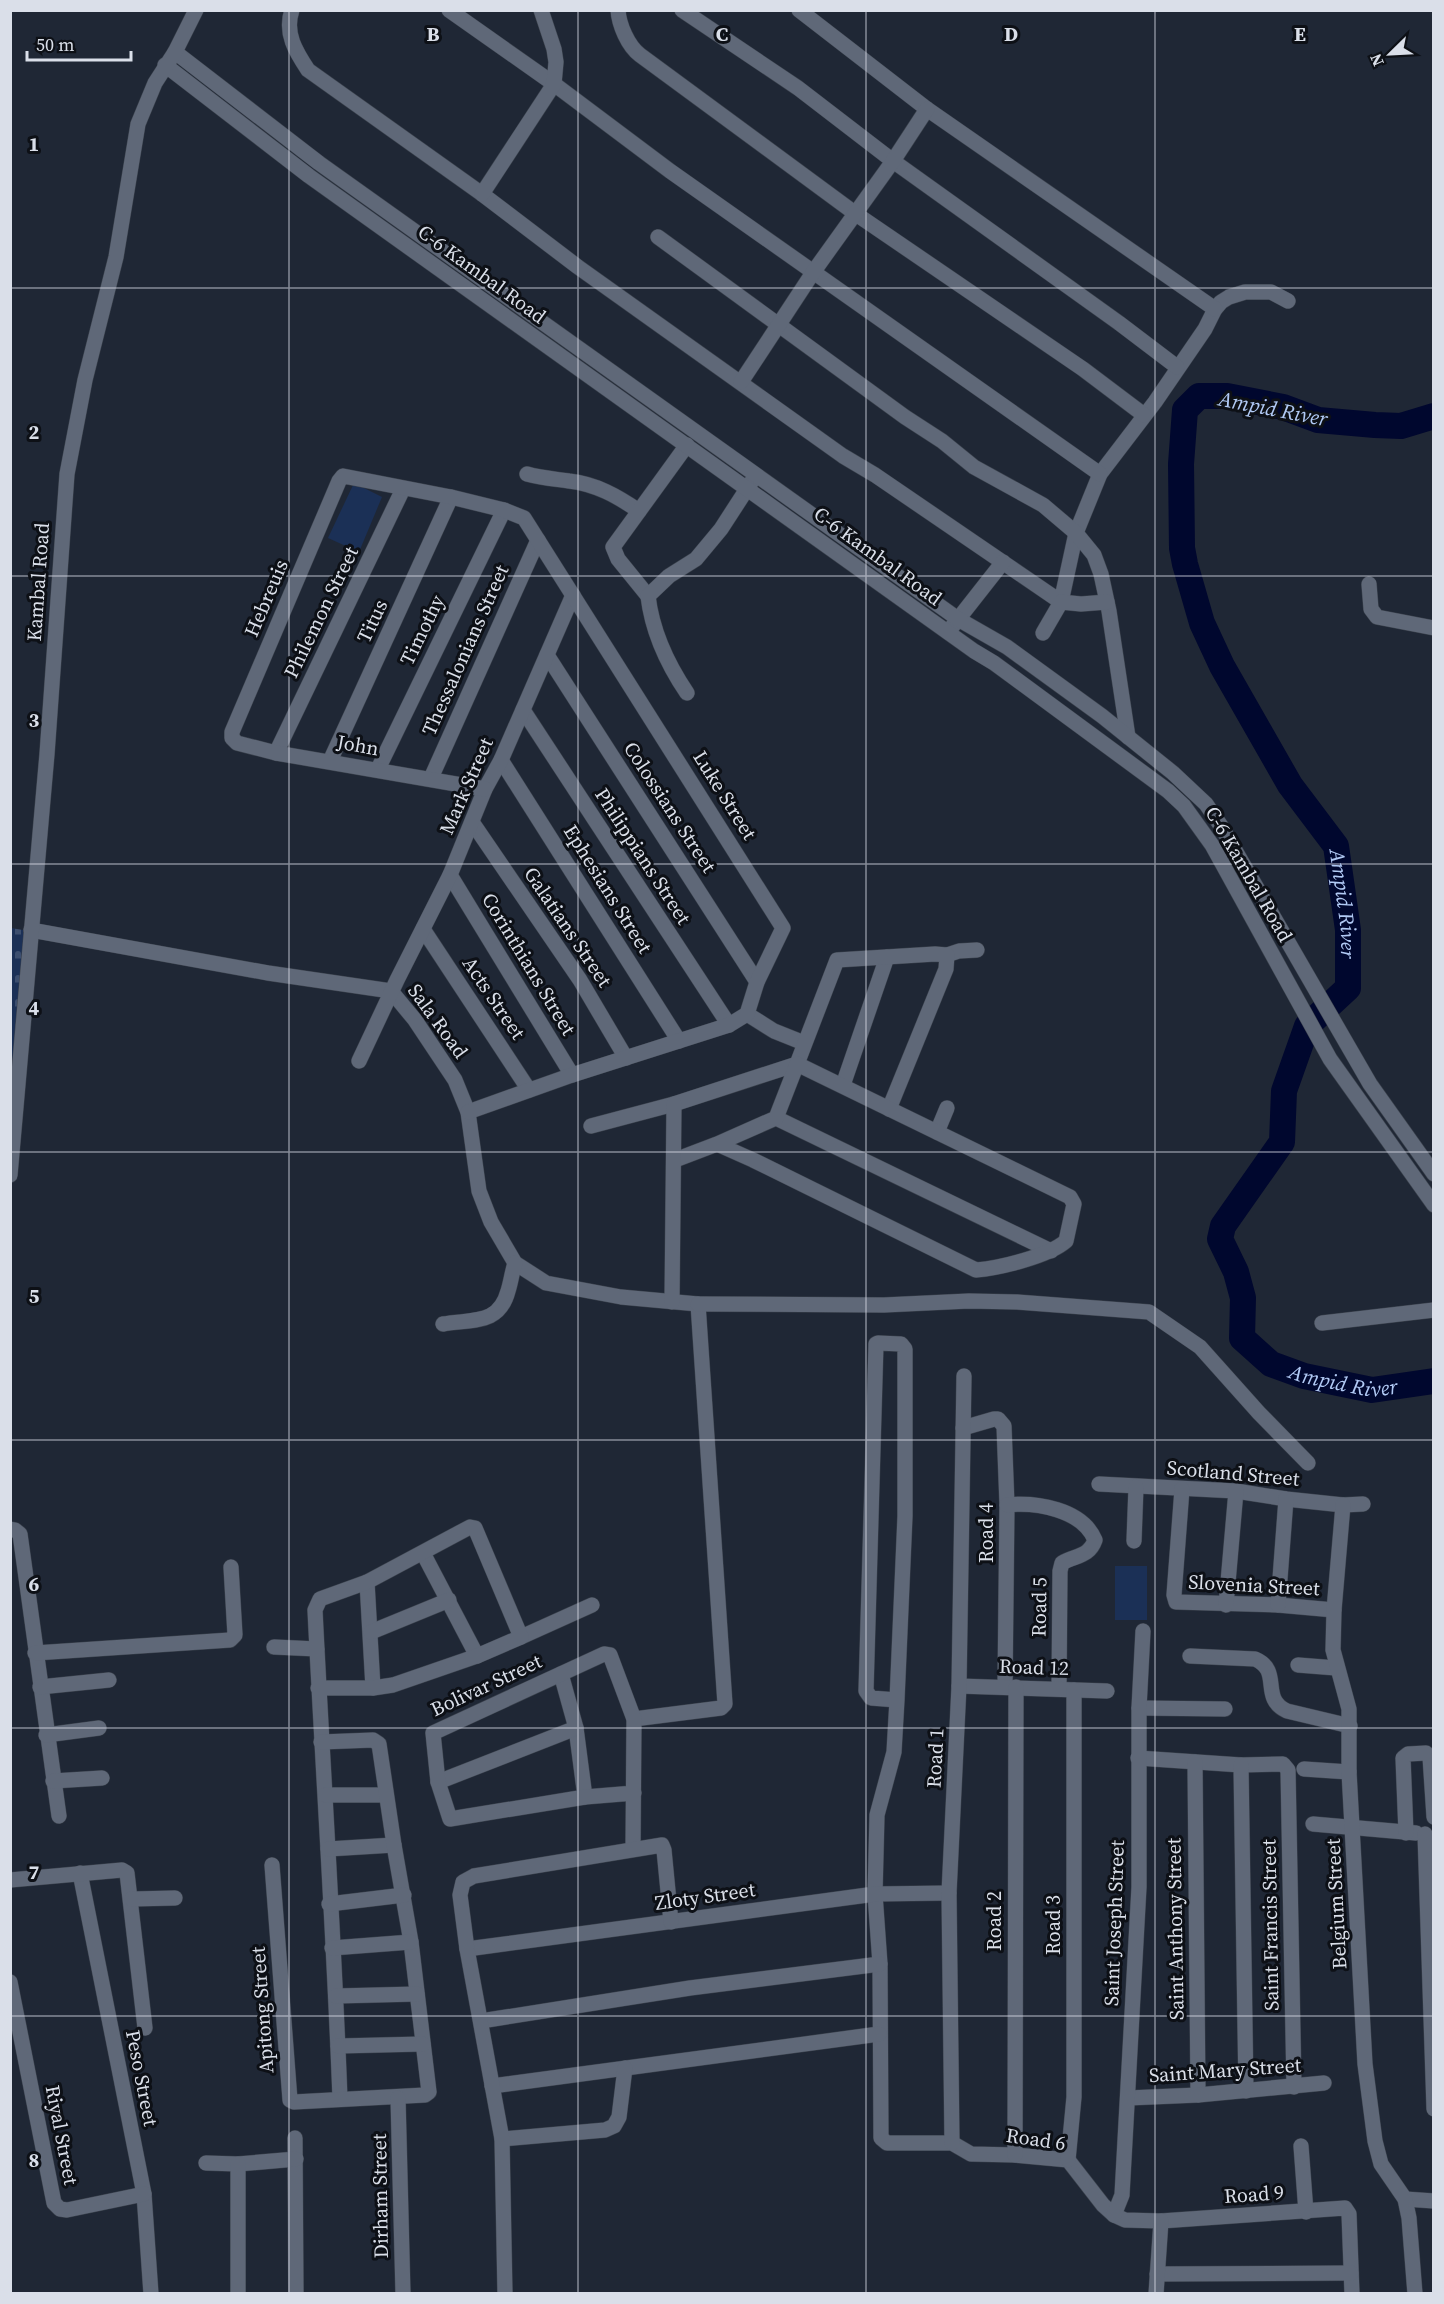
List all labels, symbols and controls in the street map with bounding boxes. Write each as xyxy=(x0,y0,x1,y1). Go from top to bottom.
text: B xyxy=(426,20,440,48)
text: C xyxy=(716,20,728,48)
text: D xyxy=(1004,20,1018,48)
text: E xyxy=(1294,20,1306,48)
scale bar xyxy=(27,24,130,62)
north arrow xyxy=(1360,24,1420,84)
text: 50 m xyxy=(36,32,74,57)
text: N xyxy=(1364,50,1389,70)
text: 1 xyxy=(29,130,39,158)
street label: C-6 Kambal Road xyxy=(412,218,552,331)
water label: Ampid River xyxy=(1215,384,1331,433)
text: 2 xyxy=(29,418,40,446)
street label: C-6 Kambal Road xyxy=(808,500,948,613)
street label: Kambal Road xyxy=(20,521,56,642)
street label: Philemon Street xyxy=(277,541,365,683)
street label: Hebreuis xyxy=(237,555,295,641)
street label: Thessalonians Street xyxy=(415,560,515,740)
street label: Timothy xyxy=(393,589,451,670)
street label: Titus xyxy=(350,595,394,647)
text: 3 xyxy=(29,706,40,734)
street label: John xyxy=(334,727,381,762)
street label: Mark Street xyxy=(432,733,500,839)
street label: Colossians Street xyxy=(617,736,723,878)
street label: Luke Street xyxy=(687,745,764,845)
street label: Philippians Street xyxy=(588,782,698,930)
street label: C-6 Kambal Road xyxy=(1199,801,1300,948)
street label: Ephesians Street xyxy=(557,819,659,959)
water label: Ampid River xyxy=(1322,846,1363,959)
street label: Galatians Street xyxy=(517,861,619,993)
street label: Corinthians Street xyxy=(475,887,583,1041)
street label: Acts Street xyxy=(456,951,532,1045)
street label: Sala Road xyxy=(401,978,475,1065)
text: 4 xyxy=(29,994,40,1022)
text: 5 xyxy=(29,1282,40,1310)
water label: Ampid River xyxy=(1284,1356,1400,1404)
street label: Scotland Street xyxy=(1166,1453,1301,1493)
street label: Road 4 xyxy=(972,1503,1000,1563)
street label: Slovenia Street xyxy=(1188,1568,1321,1602)
text: 6 xyxy=(29,1570,40,1598)
street label: Road 5 xyxy=(1024,1577,1054,1637)
street label: Bolivar Street xyxy=(426,1647,547,1723)
street label: Road 12 xyxy=(999,1652,1069,1682)
street label: Road 1 xyxy=(919,1727,951,1789)
street label: Saint Anthony Street xyxy=(1159,1837,1191,2020)
street label: Saint Francis Street xyxy=(1254,1838,1285,2011)
street label: Belgium Street xyxy=(1319,1838,1353,1970)
street label: Saint Joseph Street xyxy=(1097,1839,1131,2007)
text: 7 xyxy=(29,1858,40,1886)
street label: Zloty Street xyxy=(653,1875,757,1917)
street label: Road 2 xyxy=(980,1891,1008,1951)
street label: Road 3 xyxy=(1039,1895,1067,1955)
street label: Apitong Street xyxy=(244,1945,280,2074)
street label: Peso Street xyxy=(119,2027,165,2129)
street label: Saint Mary Street xyxy=(1148,2051,1303,2089)
street label: Riyal Street xyxy=(39,2083,85,2188)
street label: Road 6 xyxy=(1004,2121,1068,2157)
street label: Dirham Street xyxy=(365,2133,395,2259)
text: 8 xyxy=(29,2146,39,2174)
street label: Road 9 xyxy=(1223,2178,1285,2210)

